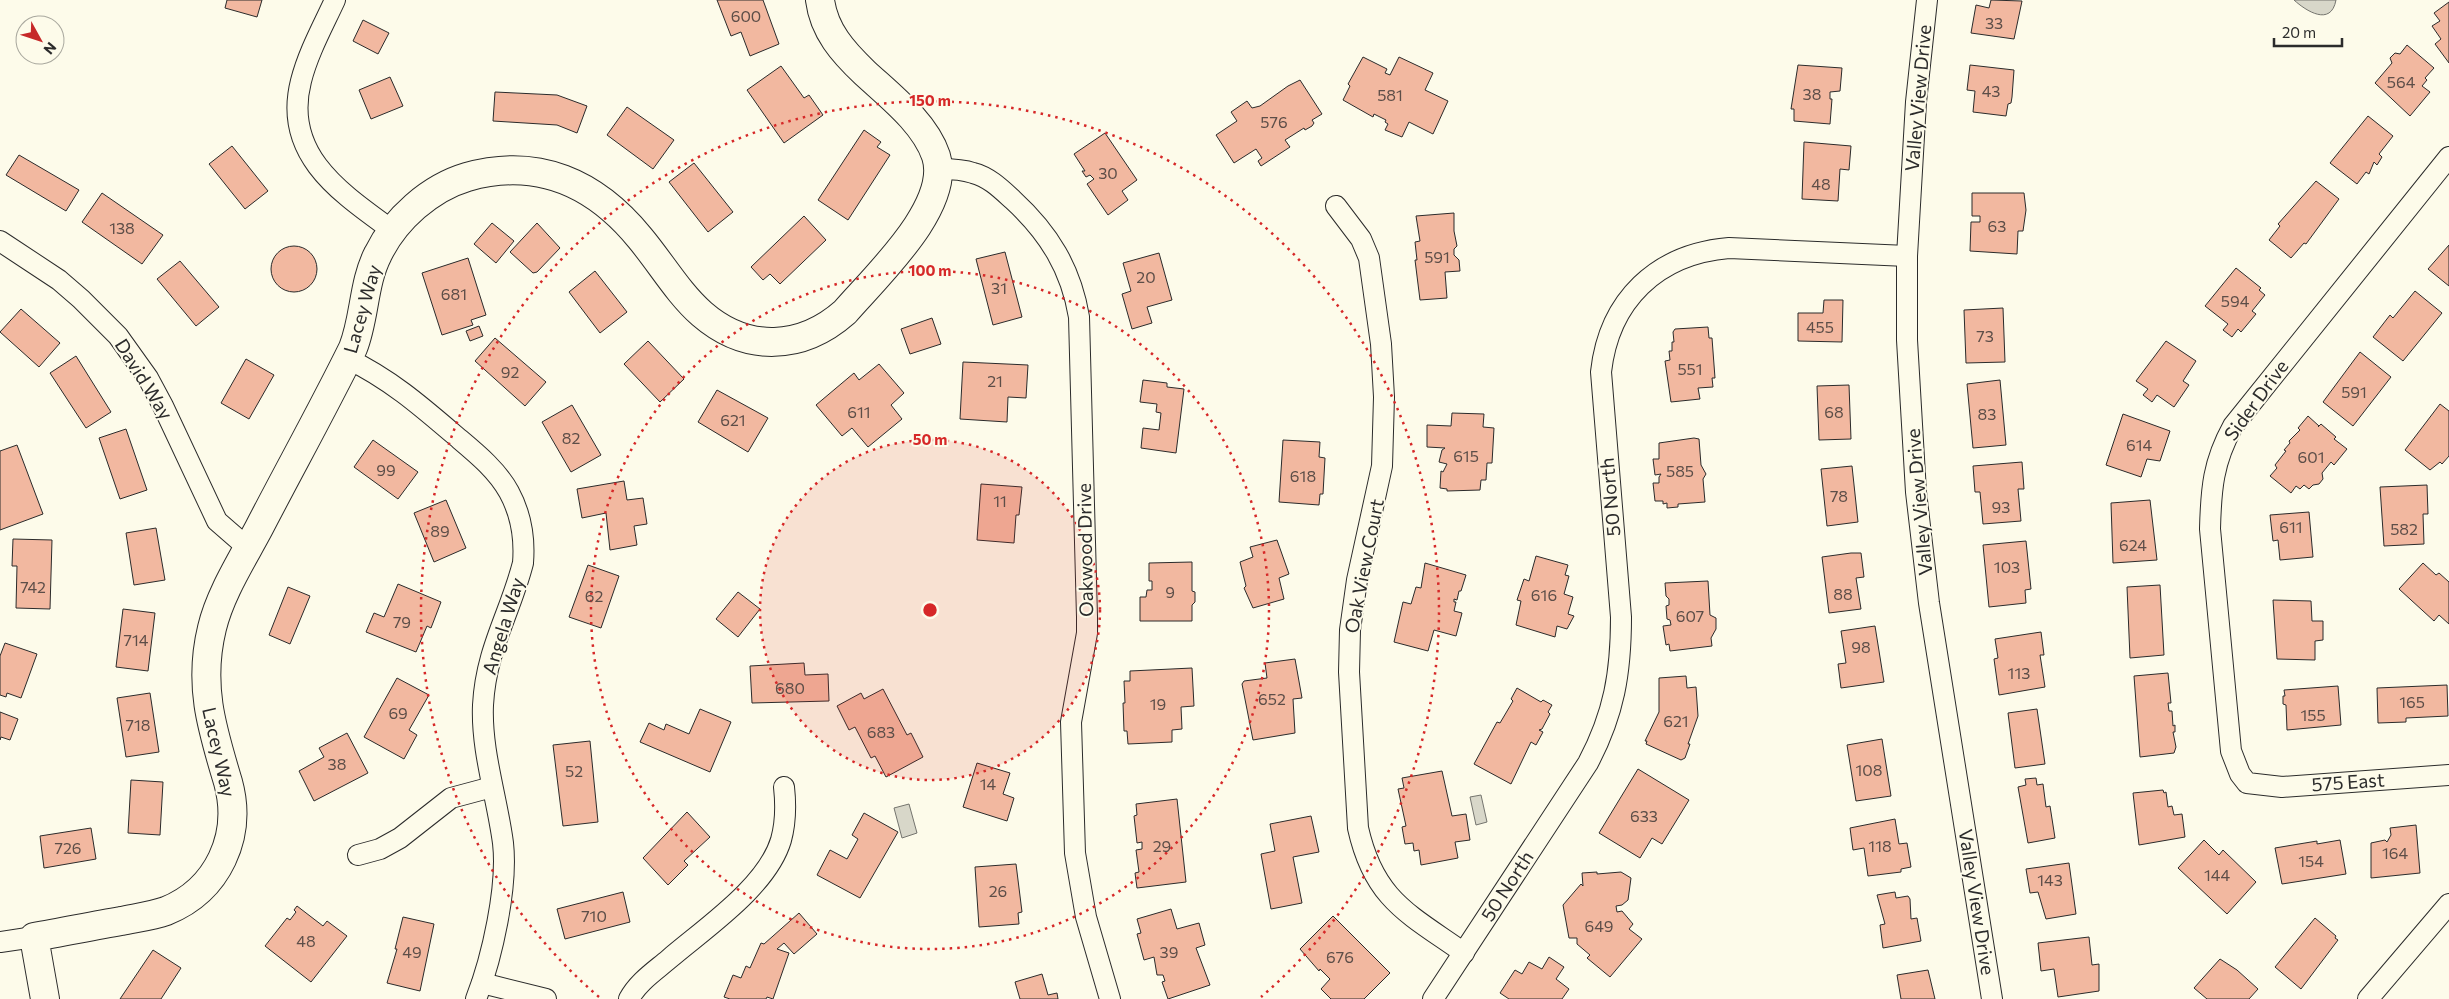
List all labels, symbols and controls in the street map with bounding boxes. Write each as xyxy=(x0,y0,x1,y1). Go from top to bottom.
house number: 600 xyxy=(731,6,761,25)
house number: 33 xyxy=(1985,13,2003,32)
north arrow xyxy=(15,15,65,65)
scale bar xyxy=(2274,15,2342,47)
text: 20 m xyxy=(2282,23,2316,41)
street label: Valley View Drive xyxy=(1900,24,1935,172)
text: N xyxy=(40,39,60,58)
house number: 564 xyxy=(2387,72,2416,91)
house number: 43 xyxy=(1982,81,2000,100)
house number: 38 xyxy=(1803,84,1821,103)
house number: 581 xyxy=(1377,85,1403,104)
text: 150 m xyxy=(909,91,951,109)
house number: 576 xyxy=(1260,112,1288,131)
house number: 30 xyxy=(1098,163,1118,182)
house number: 48 xyxy=(1811,174,1831,193)
house number: 63 xyxy=(1988,216,2006,235)
house number: 138 xyxy=(109,218,135,237)
house number: 591 xyxy=(1424,247,1450,266)
text: 100 m xyxy=(909,261,951,279)
street label: Lacey Way xyxy=(338,262,385,356)
house number: 20 xyxy=(1136,267,1156,286)
house number: 31 xyxy=(991,278,1007,297)
house number: 681 xyxy=(441,284,467,303)
house number: 594 xyxy=(2221,291,2250,310)
house number: 455 xyxy=(1806,317,1834,336)
house number: 73 xyxy=(1976,326,1994,345)
street label: David Way xyxy=(111,334,178,424)
street label: Sider Drive xyxy=(2219,355,2293,445)
house number: 551 xyxy=(1677,359,1703,378)
house number: 92 xyxy=(501,362,519,381)
house number: 21 xyxy=(987,371,1003,390)
house number: 591 xyxy=(2341,382,2367,401)
house number: 611 xyxy=(847,402,871,421)
house number: 68 xyxy=(1824,402,1844,421)
house number: 83 xyxy=(1978,404,1996,423)
house number: 621 xyxy=(720,410,746,429)
house number: 82 xyxy=(562,428,580,447)
street label: Valley View Drive xyxy=(1901,428,1936,576)
text: 50 m xyxy=(913,430,947,448)
house number: 614 xyxy=(2126,435,2152,454)
house number: 615 xyxy=(1453,446,1479,465)
house number: 601 xyxy=(2298,447,2325,466)
street label: 50 North xyxy=(1595,457,1624,537)
house number: 99 xyxy=(376,460,396,479)
house number: 585 xyxy=(1666,461,1694,480)
house number: 618 xyxy=(1290,466,1316,485)
street label: Oakwood Drive xyxy=(1072,483,1097,617)
house number: 78 xyxy=(1830,486,1848,505)
house number: 11 xyxy=(993,491,1007,510)
street label: Oak View Court xyxy=(1339,497,1388,635)
house number: 93 xyxy=(1992,497,2010,516)
house number: 611 xyxy=(2279,517,2303,536)
house number: 582 xyxy=(2390,519,2418,538)
house number: 89 xyxy=(430,521,450,540)
house number: 624 xyxy=(2119,535,2147,554)
house number: 103 xyxy=(1994,557,2020,576)
street label: Angela Way xyxy=(477,574,528,677)
house number: 742 xyxy=(20,577,46,596)
house number: 9 xyxy=(1165,582,1175,601)
house number: 88 xyxy=(1833,584,1853,603)
house number: 616 xyxy=(1531,585,1557,604)
house number: 62 xyxy=(585,586,603,605)
centre of rings xyxy=(921,601,939,619)
house number: 607 xyxy=(1676,606,1704,625)
house number: 79 xyxy=(393,612,411,631)
house number: 714 xyxy=(124,630,149,649)
house number: 98 xyxy=(1851,637,1871,656)
house number: 113 xyxy=(2008,663,2030,682)
house number: 680 xyxy=(775,678,805,697)
house number: 652 xyxy=(1258,689,1286,708)
house number: 165 xyxy=(2399,692,2425,711)
house number: 19 xyxy=(1150,694,1166,713)
house number: 69 xyxy=(388,703,408,722)
street label: Lacey Way xyxy=(198,705,241,799)
house number: 155 xyxy=(2300,705,2326,724)
house number: 621 xyxy=(1663,711,1689,730)
house number: 718 xyxy=(126,715,151,734)
house number: 683 xyxy=(867,722,895,741)
house number: 38 xyxy=(328,754,346,773)
house number: 108 xyxy=(1856,760,1883,779)
house number: 52 xyxy=(565,761,583,780)
street label: 575 East xyxy=(2311,767,2385,796)
house number: 14 xyxy=(980,774,997,793)
house number: 633 xyxy=(1630,806,1658,825)
street label: Valley View Drive xyxy=(1955,827,2000,976)
house number: 29 xyxy=(1153,836,1171,855)
house number: 118 xyxy=(1868,836,1892,855)
house number: 726 xyxy=(55,838,82,857)
house number: 164 xyxy=(2382,843,2408,862)
street label: 50 North xyxy=(1475,846,1538,925)
house number: 154 xyxy=(2298,851,2324,870)
house number: 144 xyxy=(2204,865,2230,884)
house number: 143 xyxy=(2037,870,2063,889)
house number: 26 xyxy=(989,881,1007,900)
house number: 710 xyxy=(581,906,607,925)
house number: 649 xyxy=(1584,916,1614,935)
house number: 48 xyxy=(296,931,316,950)
house number: 49 xyxy=(402,942,422,961)
house number: 39 xyxy=(1160,942,1178,961)
house number: 676 xyxy=(1326,947,1354,966)

